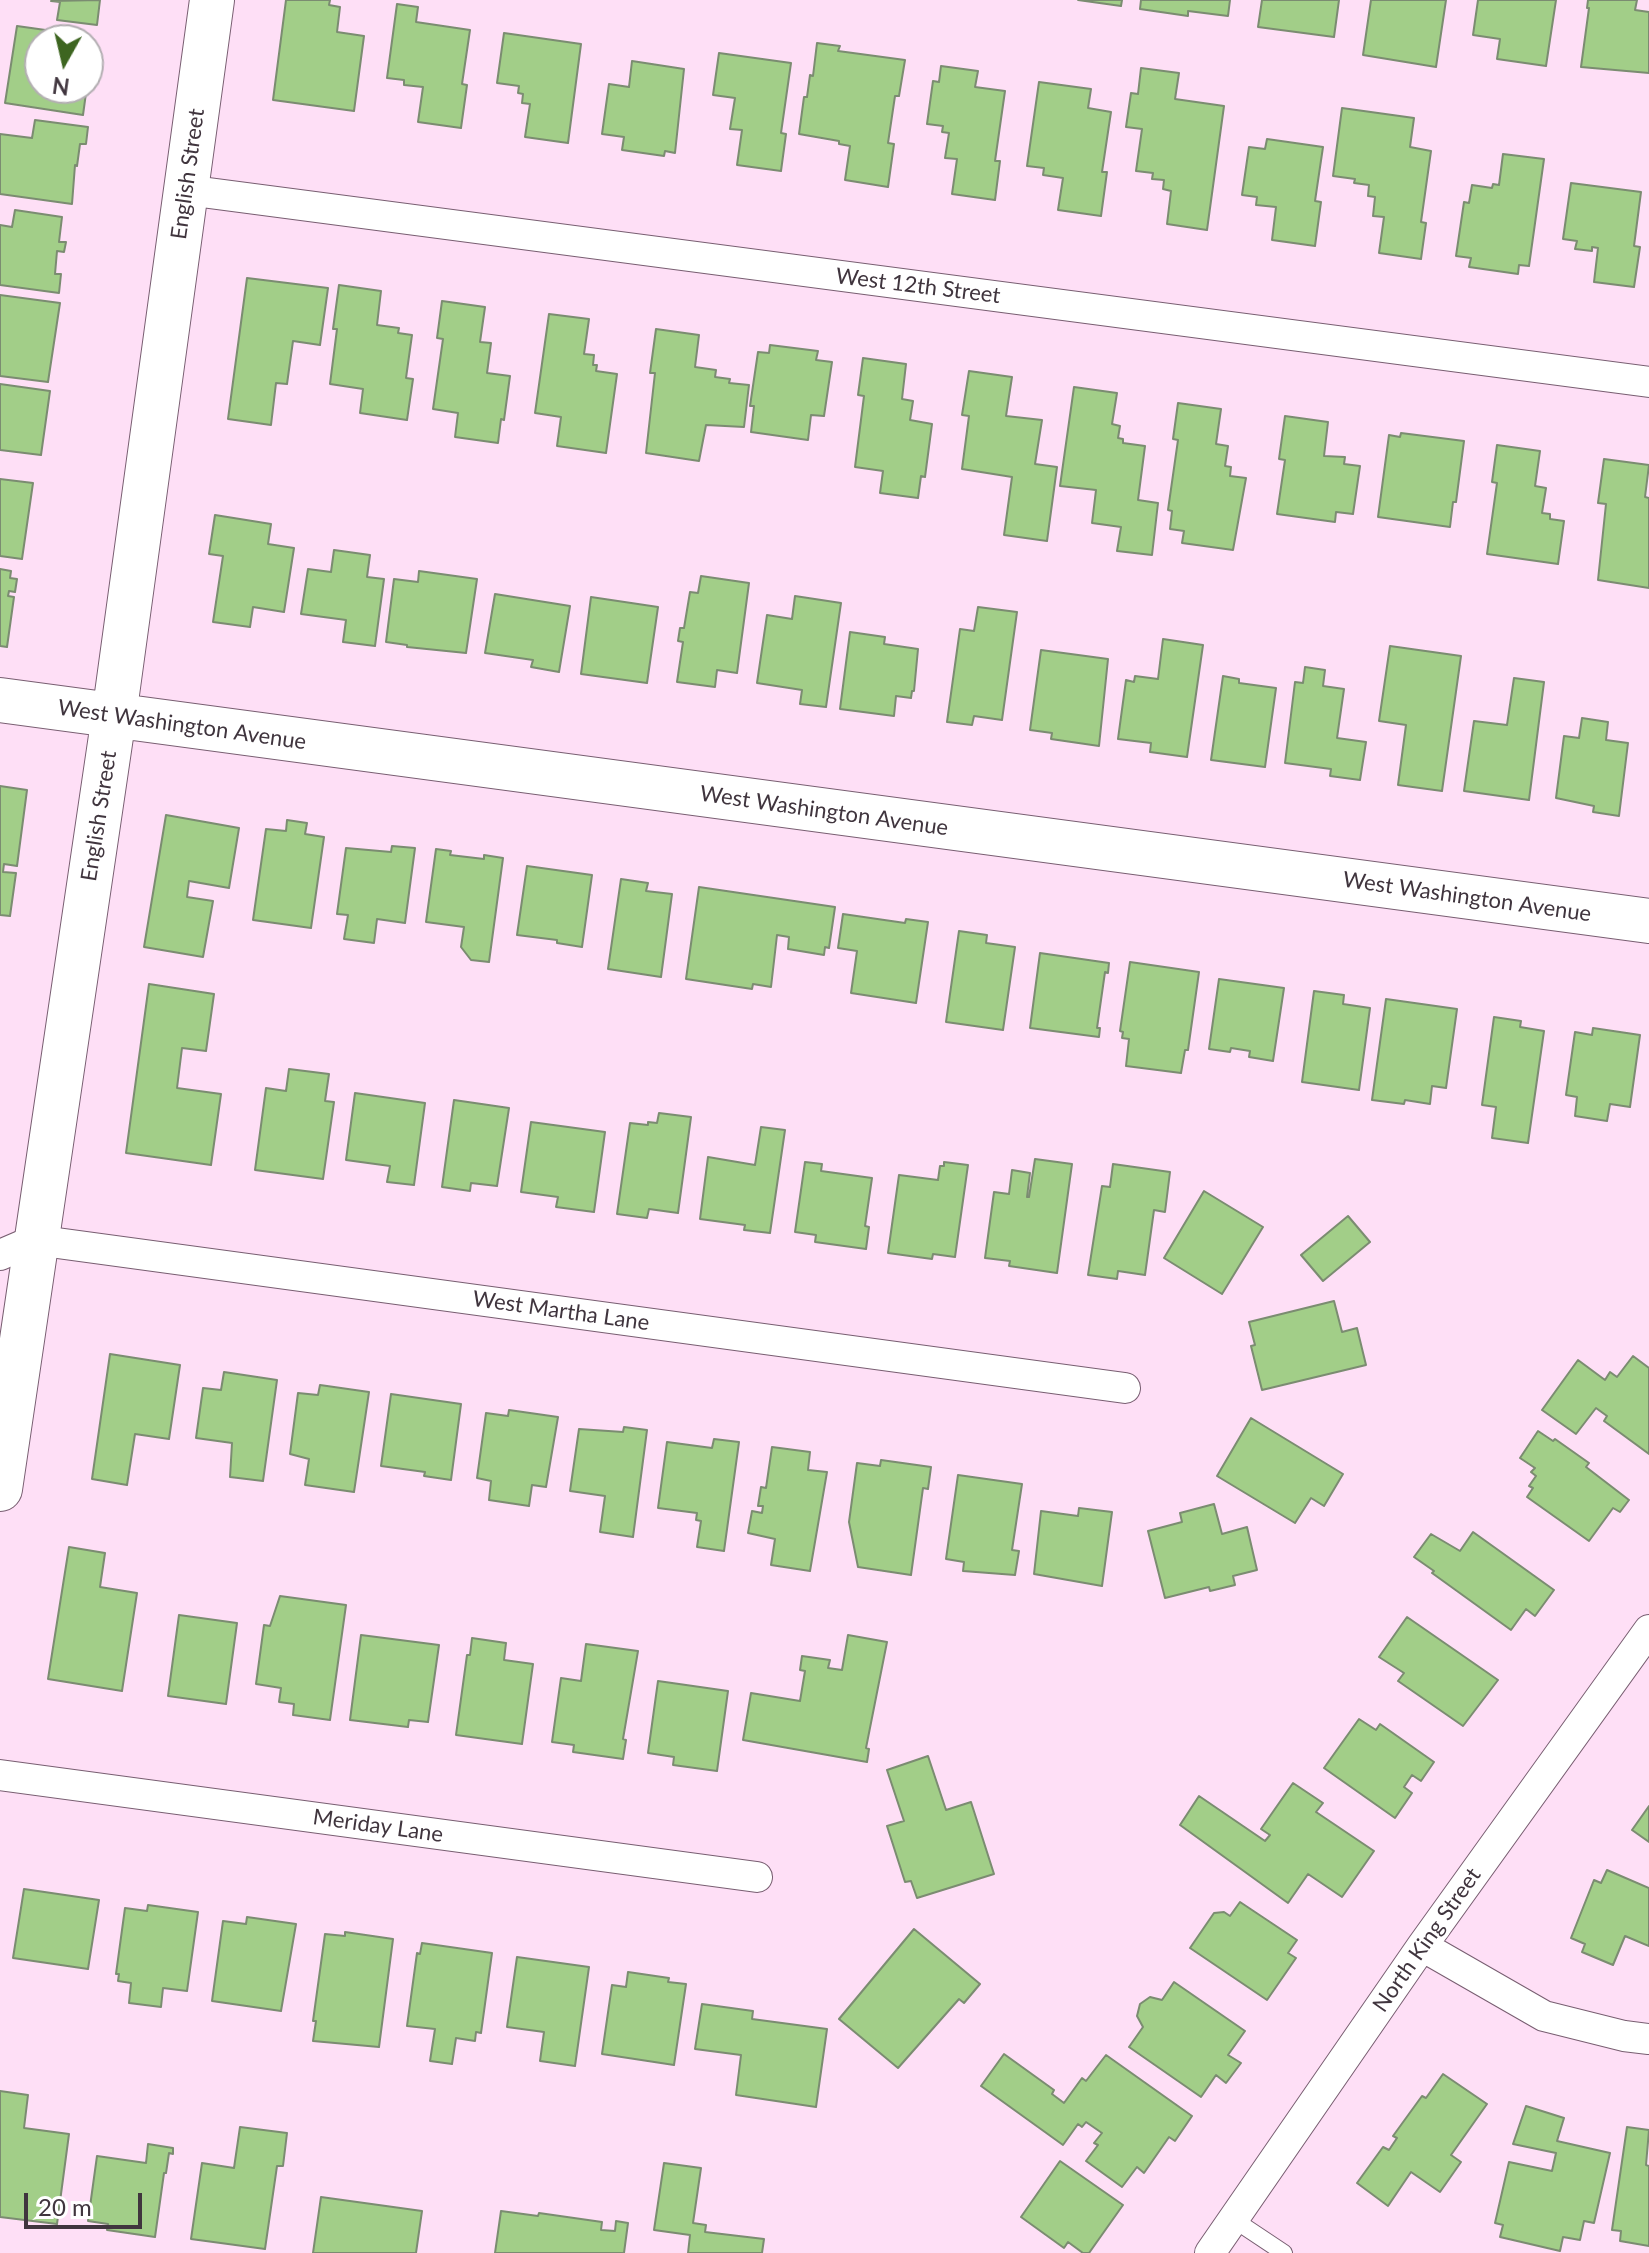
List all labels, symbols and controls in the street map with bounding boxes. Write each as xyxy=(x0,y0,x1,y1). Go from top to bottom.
north arrow xyxy=(24,24,104,104)
text: N xyxy=(51,72,71,101)
street label: English Street xyxy=(166,107,210,241)
street label: West 12th Street xyxy=(834,263,1002,309)
street label: West Washington Avenue xyxy=(56,694,308,756)
street label: English Street xyxy=(76,749,122,883)
street label: West Washington Avenue xyxy=(698,780,950,842)
street label: West Washington Avenue xyxy=(1341,866,1593,928)
street label: West Martha Lane xyxy=(471,1286,651,1336)
street label: Meriday Lane xyxy=(311,1804,445,1848)
street label: North King Street xyxy=(1367,1863,1487,2017)
scale bar xyxy=(28,2177,146,2227)
text: 20 m xyxy=(38,2192,92,2221)

